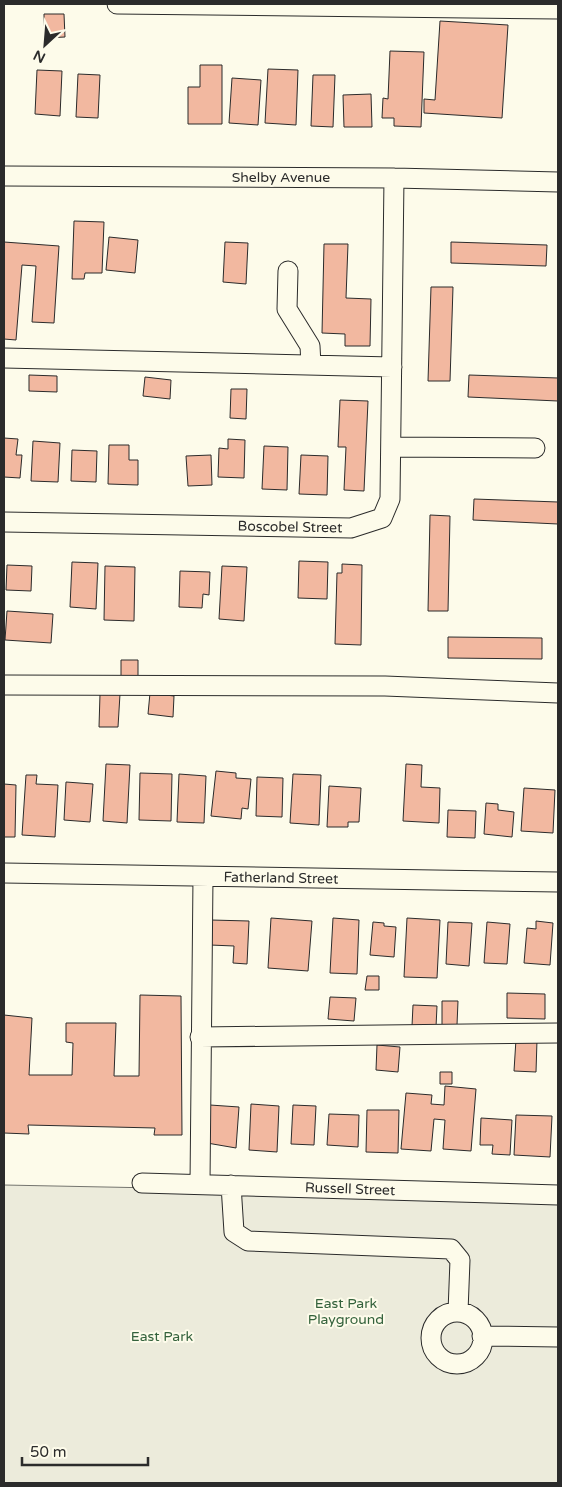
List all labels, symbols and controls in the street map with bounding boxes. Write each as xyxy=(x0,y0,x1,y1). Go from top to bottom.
north arrow xyxy=(20,20,70,70)
text: N xyxy=(31,46,48,66)
street label: Shelby Avenue xyxy=(232,169,330,186)
street label: Boscobel Street xyxy=(238,518,343,536)
street label: Fatherland Street xyxy=(224,869,339,888)
street label: Russell Street xyxy=(304,1179,396,1199)
park label: East Park Playground xyxy=(308,1295,384,1328)
park label: East Park xyxy=(131,1328,193,1345)
scale bar xyxy=(22,1434,149,1466)
text: 50 m xyxy=(30,1443,67,1461)

